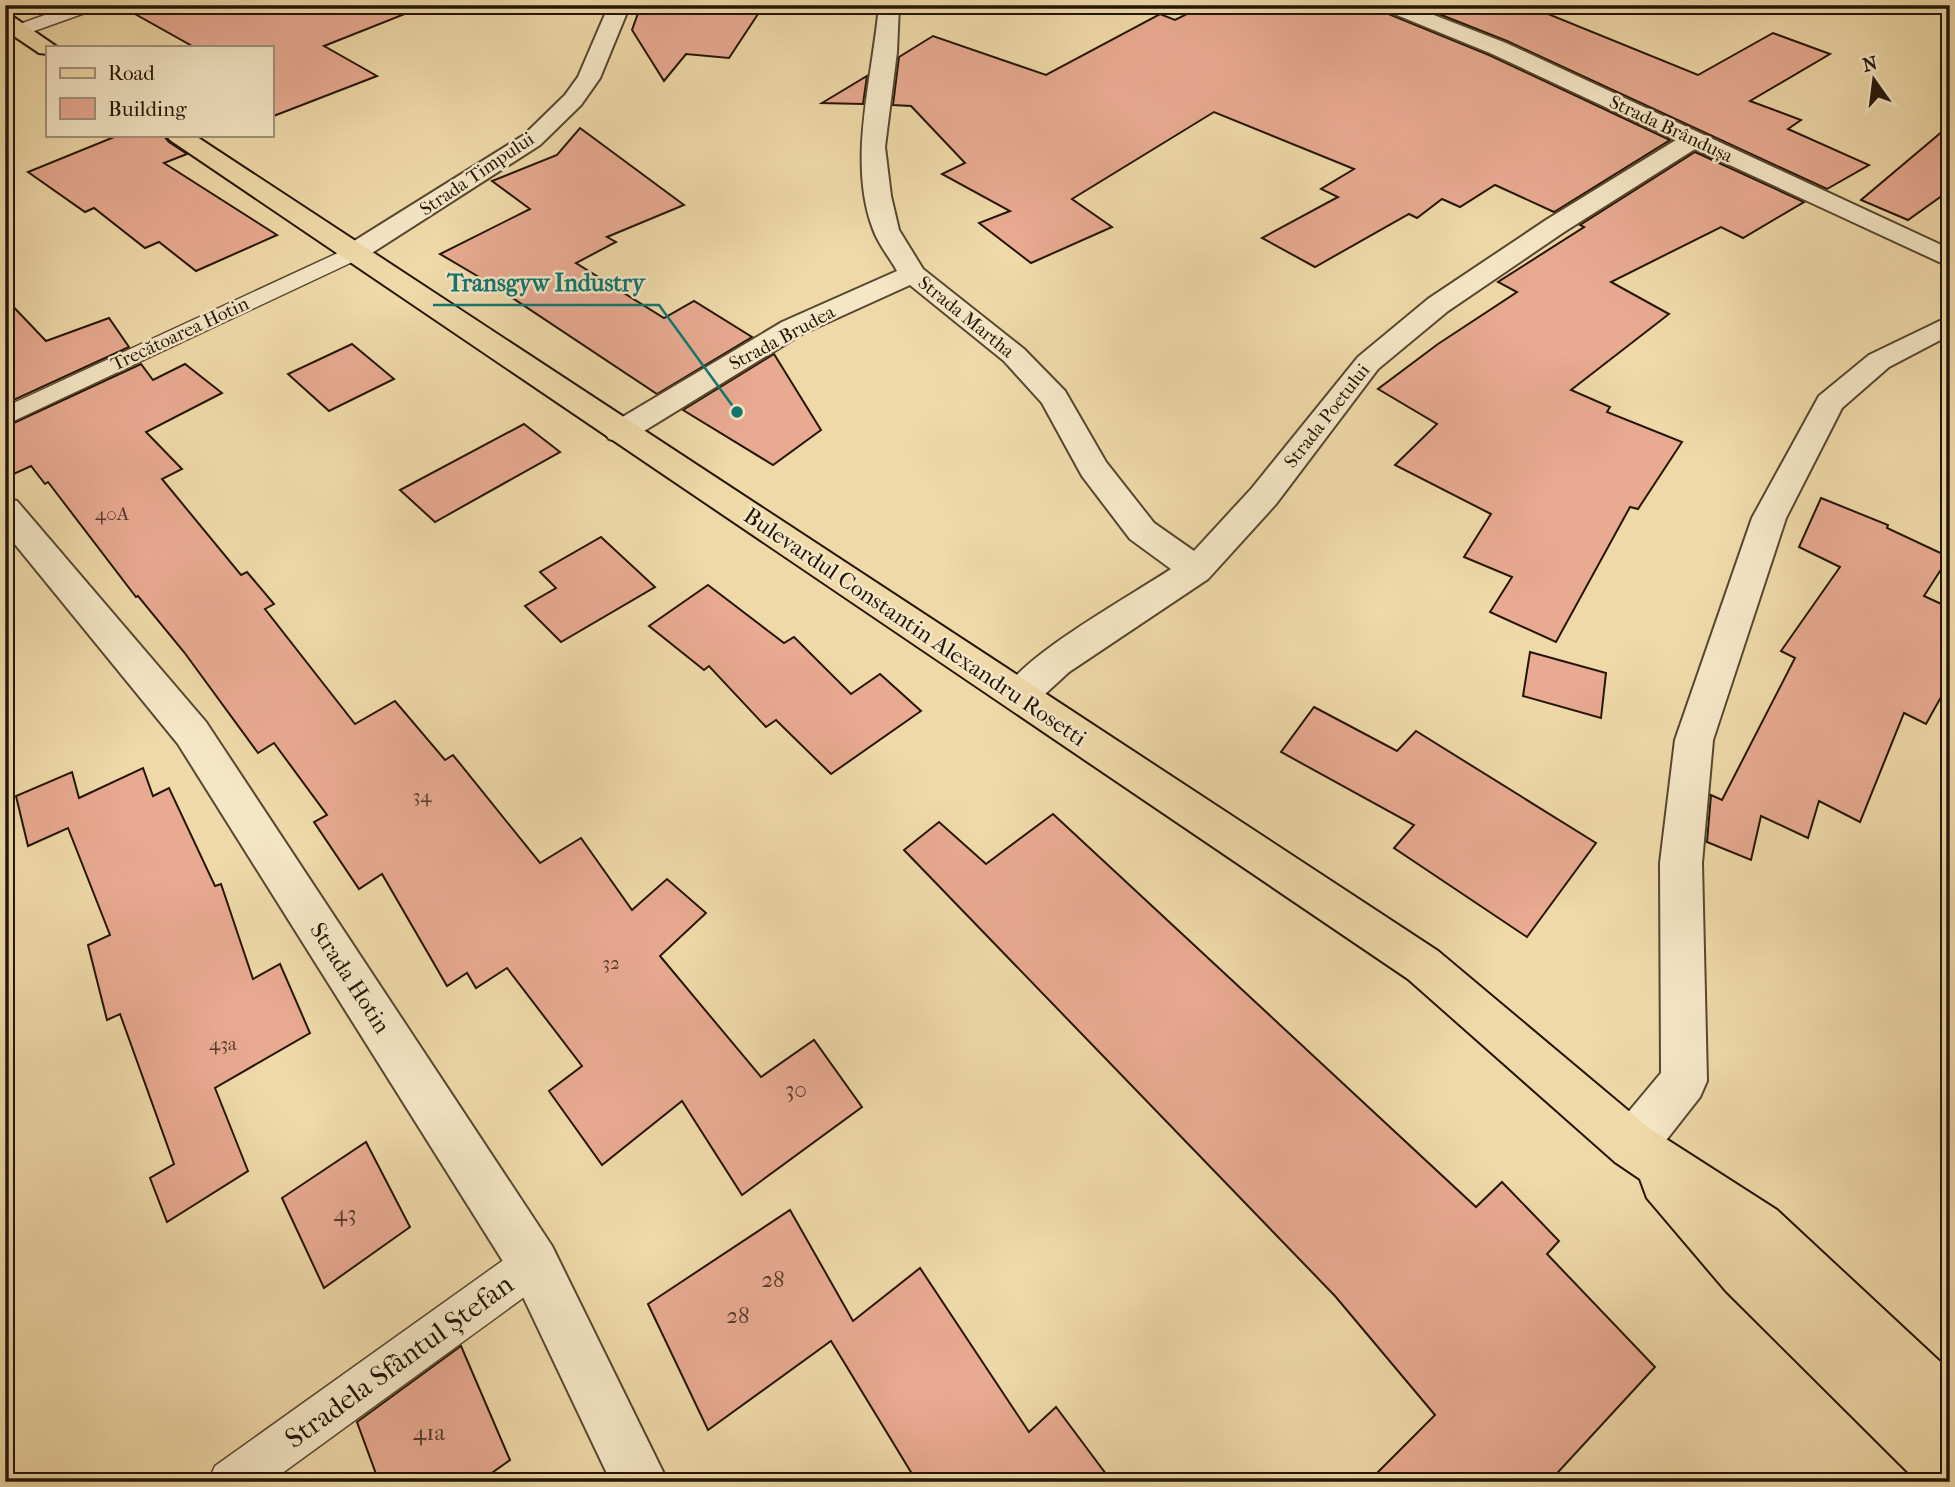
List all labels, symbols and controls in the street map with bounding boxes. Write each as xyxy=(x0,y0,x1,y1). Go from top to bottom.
legend xyxy=(46,46,273,136)
north arrow xyxy=(1840,46,1910,116)
text: N xyxy=(1860,52,1880,77)
text: Road xyxy=(108,61,155,85)
street label: Strada Brândușa xyxy=(1606,91,1736,167)
text: Building xyxy=(108,97,187,121)
street label: Strada Timpului xyxy=(416,127,539,220)
callout: Transgyw Industry xyxy=(433,260,659,305)
text: Transgyw Industry xyxy=(446,269,646,297)
street label: Strada Martha xyxy=(914,272,1019,363)
street label: Trecătoarea Hotin xyxy=(108,292,252,376)
street label: Strada Brudea xyxy=(725,301,839,375)
street label: Strada Poetului xyxy=(1280,359,1375,472)
street label: Bulevardul Constantin Alexandru Rosetti xyxy=(739,502,1092,752)
house number: 40A xyxy=(95,503,130,525)
house number: 34 xyxy=(412,785,432,807)
street label: Strada Hotin xyxy=(304,918,396,1039)
house number: 32 xyxy=(602,952,620,974)
house number: 43a xyxy=(209,1033,237,1055)
house number: 30 xyxy=(785,1076,807,1103)
house number: 43 xyxy=(333,1200,357,1227)
house number: 28 xyxy=(761,1266,785,1293)
street label: Stradela Sfântul Ștefan xyxy=(278,1267,520,1455)
house number: 28 xyxy=(726,1302,750,1329)
house number: 41a xyxy=(413,1419,446,1446)

